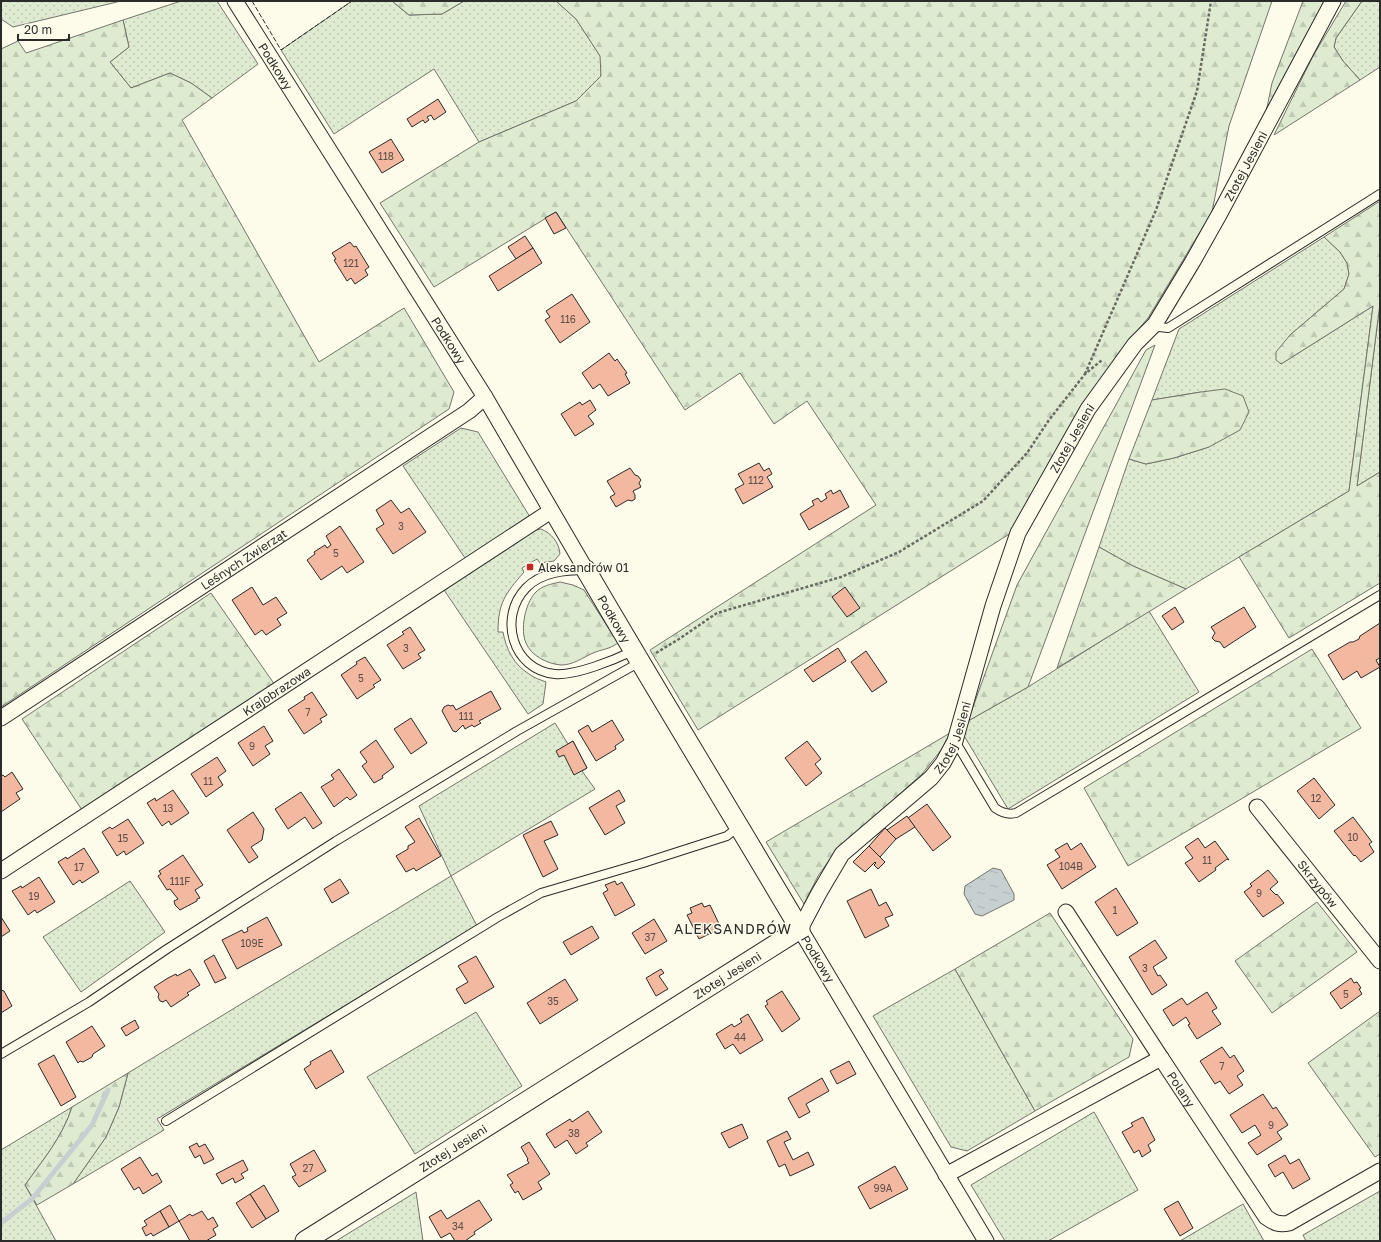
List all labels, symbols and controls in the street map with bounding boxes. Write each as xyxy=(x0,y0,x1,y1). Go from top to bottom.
scale bar xyxy=(18,16,69,42)
text: 20 m xyxy=(24,22,52,37)
street label: Podkowy xyxy=(256,40,297,93)
street label: Złotej Jesieni xyxy=(1220,128,1270,203)
house number: 118 xyxy=(378,150,394,162)
house number: 121 xyxy=(343,257,359,269)
house number: 116 xyxy=(560,313,576,325)
street label: Podkowy xyxy=(429,314,470,367)
street label: Złotej Jesieni xyxy=(1046,400,1097,475)
house number: 112 xyxy=(748,474,764,486)
house number: 3 xyxy=(398,520,404,532)
street label: Leśnych Zwierząt xyxy=(198,525,290,593)
house number: 5 xyxy=(333,547,339,559)
place label: Aleksandrów 01 xyxy=(538,560,629,575)
marker: Aleksandrów 01 xyxy=(525,562,535,572)
street label: Podkowy xyxy=(594,592,634,646)
house number: 3 xyxy=(403,642,409,654)
street label: Krajobrazowa xyxy=(239,663,313,719)
house number: 5 xyxy=(358,672,364,684)
street label: Złotej Jesieni xyxy=(930,699,973,776)
house number: 7 xyxy=(305,706,311,718)
house number: 111 xyxy=(459,710,473,722)
house number: 9 xyxy=(249,740,255,752)
house number: 11 xyxy=(203,775,213,787)
house number: 12 xyxy=(1311,792,1322,804)
house number: 13 xyxy=(163,802,173,814)
house number: 10 xyxy=(1347,831,1359,843)
house number: 15 xyxy=(118,832,129,844)
house number: 11 xyxy=(1202,854,1212,866)
street label: Skrzypów xyxy=(1295,857,1342,911)
house number: 104B xyxy=(1059,860,1083,872)
house number: 17 xyxy=(74,861,84,873)
house number: 111F xyxy=(170,875,190,887)
house number: 9 xyxy=(1256,887,1262,899)
house number: 19 xyxy=(29,890,39,902)
house number: 1 xyxy=(1113,904,1118,916)
district label: ALEKSANDRÓW xyxy=(674,920,792,937)
house number: 37 xyxy=(644,931,656,943)
street label: Podkowy xyxy=(798,933,838,986)
house number: 109E xyxy=(240,937,264,949)
street label: Złotej Jesieni xyxy=(691,948,764,1002)
house number: 3 xyxy=(1142,962,1148,974)
house number: 5 xyxy=(1343,988,1349,1000)
house number: 35 xyxy=(547,995,559,1007)
house number: 44 xyxy=(734,1031,746,1043)
house number: 7 xyxy=(1219,1060,1225,1072)
street label: Polany xyxy=(1164,1068,1199,1110)
house number: 9 xyxy=(1268,1119,1274,1131)
street label: Złotej Jesieni xyxy=(416,1121,490,1175)
house number: 38 xyxy=(568,1127,580,1139)
house number: 27 xyxy=(302,1162,314,1174)
house number: 99A xyxy=(874,1182,893,1194)
house number: 34 xyxy=(452,1220,464,1232)

